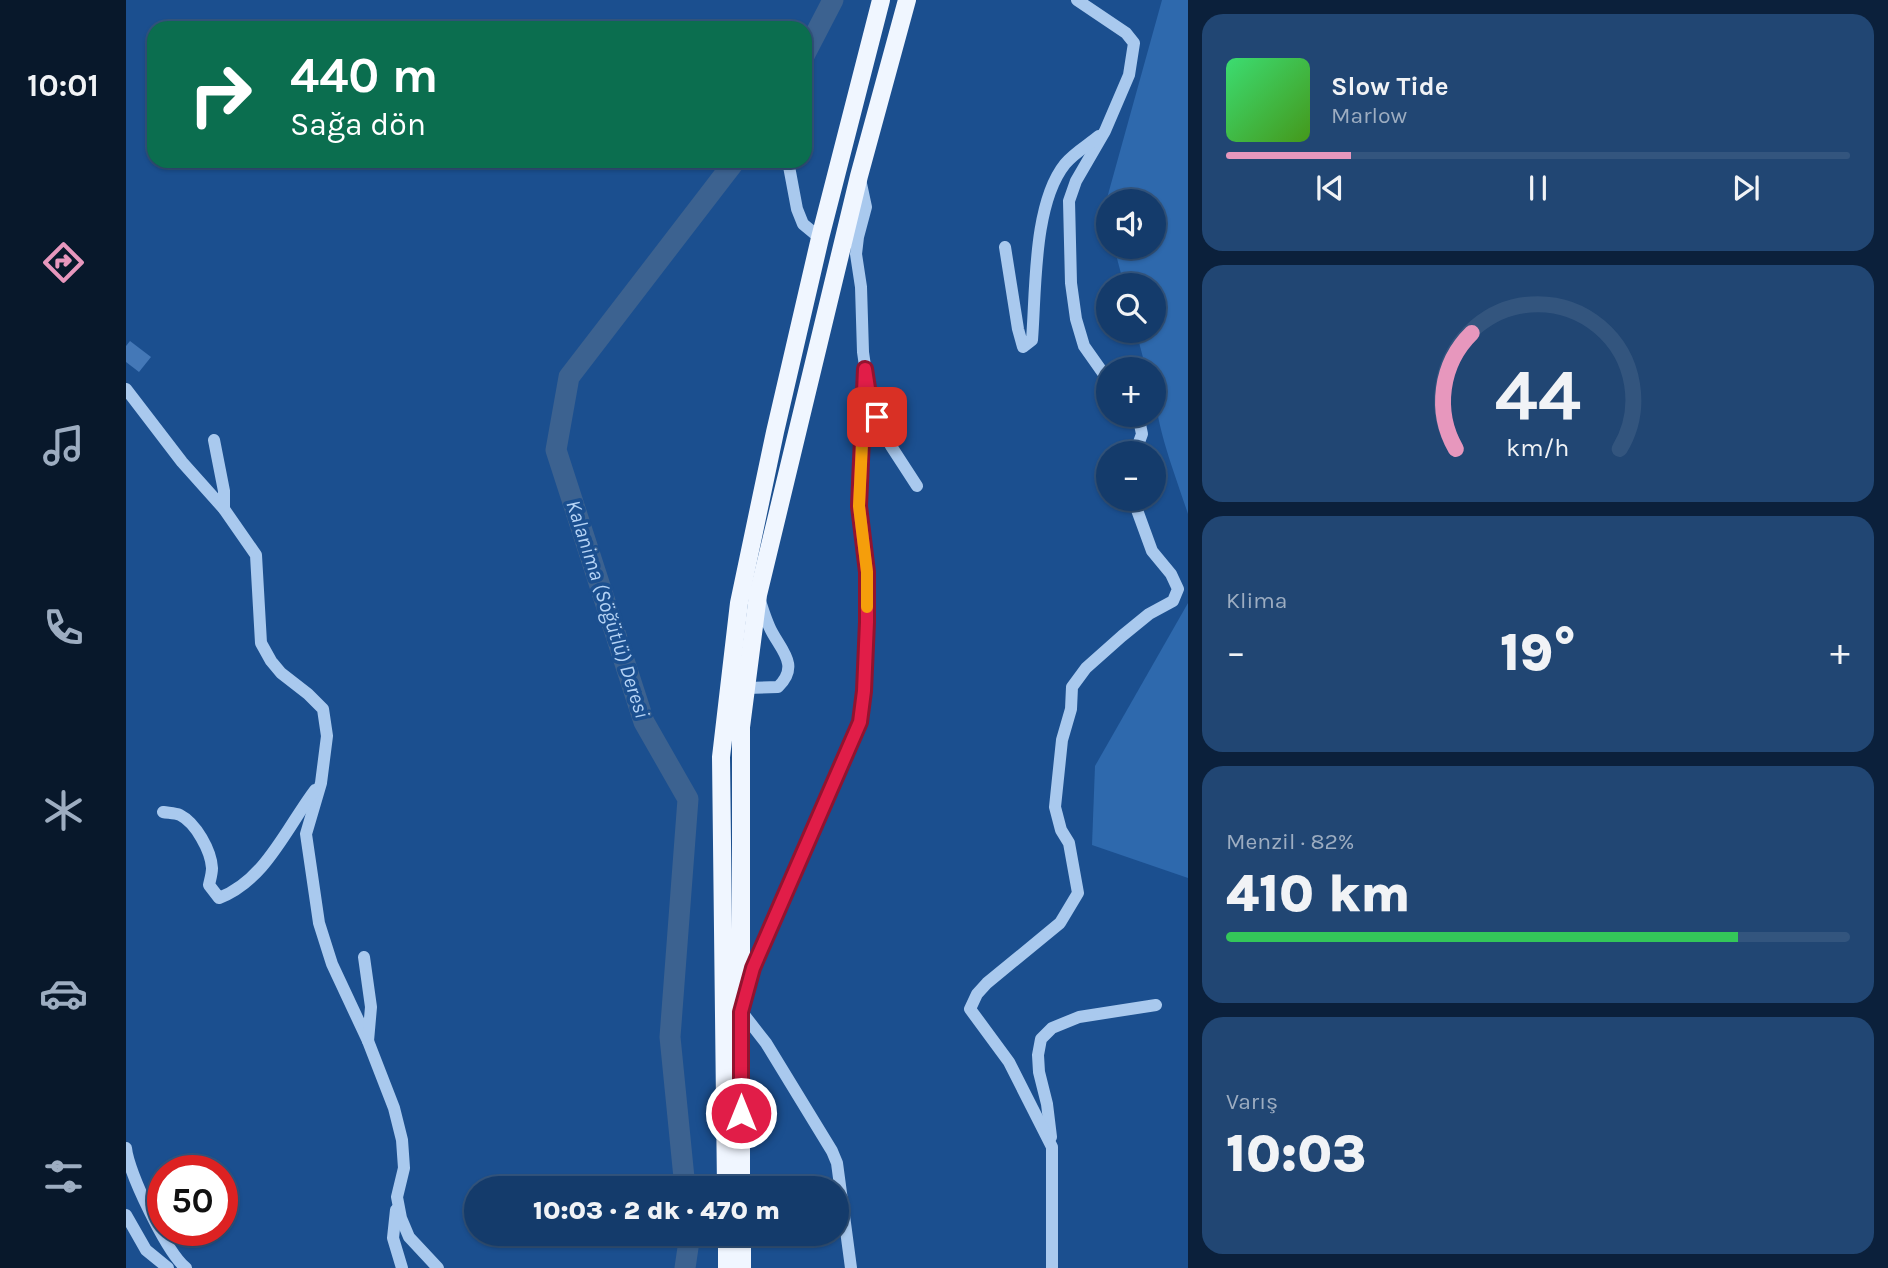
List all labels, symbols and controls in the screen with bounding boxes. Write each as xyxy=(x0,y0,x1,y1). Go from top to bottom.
text: 440 m xyxy=(290,47,438,104)
icon: right xyxy=(175,49,266,140)
text: 10:01 xyxy=(27,67,99,104)
text: Slow Tide xyxy=(1331,71,1449,102)
text: Marlow xyxy=(1331,102,1407,129)
text: Sağa dön xyxy=(290,106,426,143)
icon: previous xyxy=(1311,169,1349,207)
icon: pause xyxy=(1519,169,1557,207)
icon: next xyxy=(1727,169,1765,207)
map controls xyxy=(1096,189,1166,511)
button: sound xyxy=(1096,189,1166,259)
icon: directions xyxy=(39,238,88,287)
button: search xyxy=(1096,273,1166,343)
text: 44 xyxy=(1495,353,1581,438)
button: + xyxy=(1096,357,1166,427)
pin xyxy=(847,387,907,447)
icon: arrive xyxy=(858,398,896,436)
icon: music xyxy=(39,421,88,470)
text: km/h xyxy=(1506,433,1570,462)
button: − xyxy=(1096,441,1166,511)
water label: Kalanima (Söğütlü) Deresi xyxy=(561,497,655,722)
text: Klima xyxy=(1226,587,1287,614)
icon: phone xyxy=(39,603,88,652)
text: 19° xyxy=(1500,622,1576,683)
text: − xyxy=(1226,630,1246,675)
text: + xyxy=(1830,630,1850,675)
icon: climate xyxy=(39,786,88,835)
text: Menzil · 82% xyxy=(1226,828,1355,855)
text: 410 km xyxy=(1226,863,1410,924)
icon: car xyxy=(39,969,88,1018)
position arrow xyxy=(704,1076,778,1150)
text: Varış xyxy=(1226,1088,1278,1115)
text: 10:03 xyxy=(1226,1123,1366,1184)
icon: filters xyxy=(39,1152,88,1201)
speed limit sign: 50 xyxy=(147,1155,238,1246)
text: 10:03 · 2 dk · 470 m xyxy=(533,1195,780,1226)

